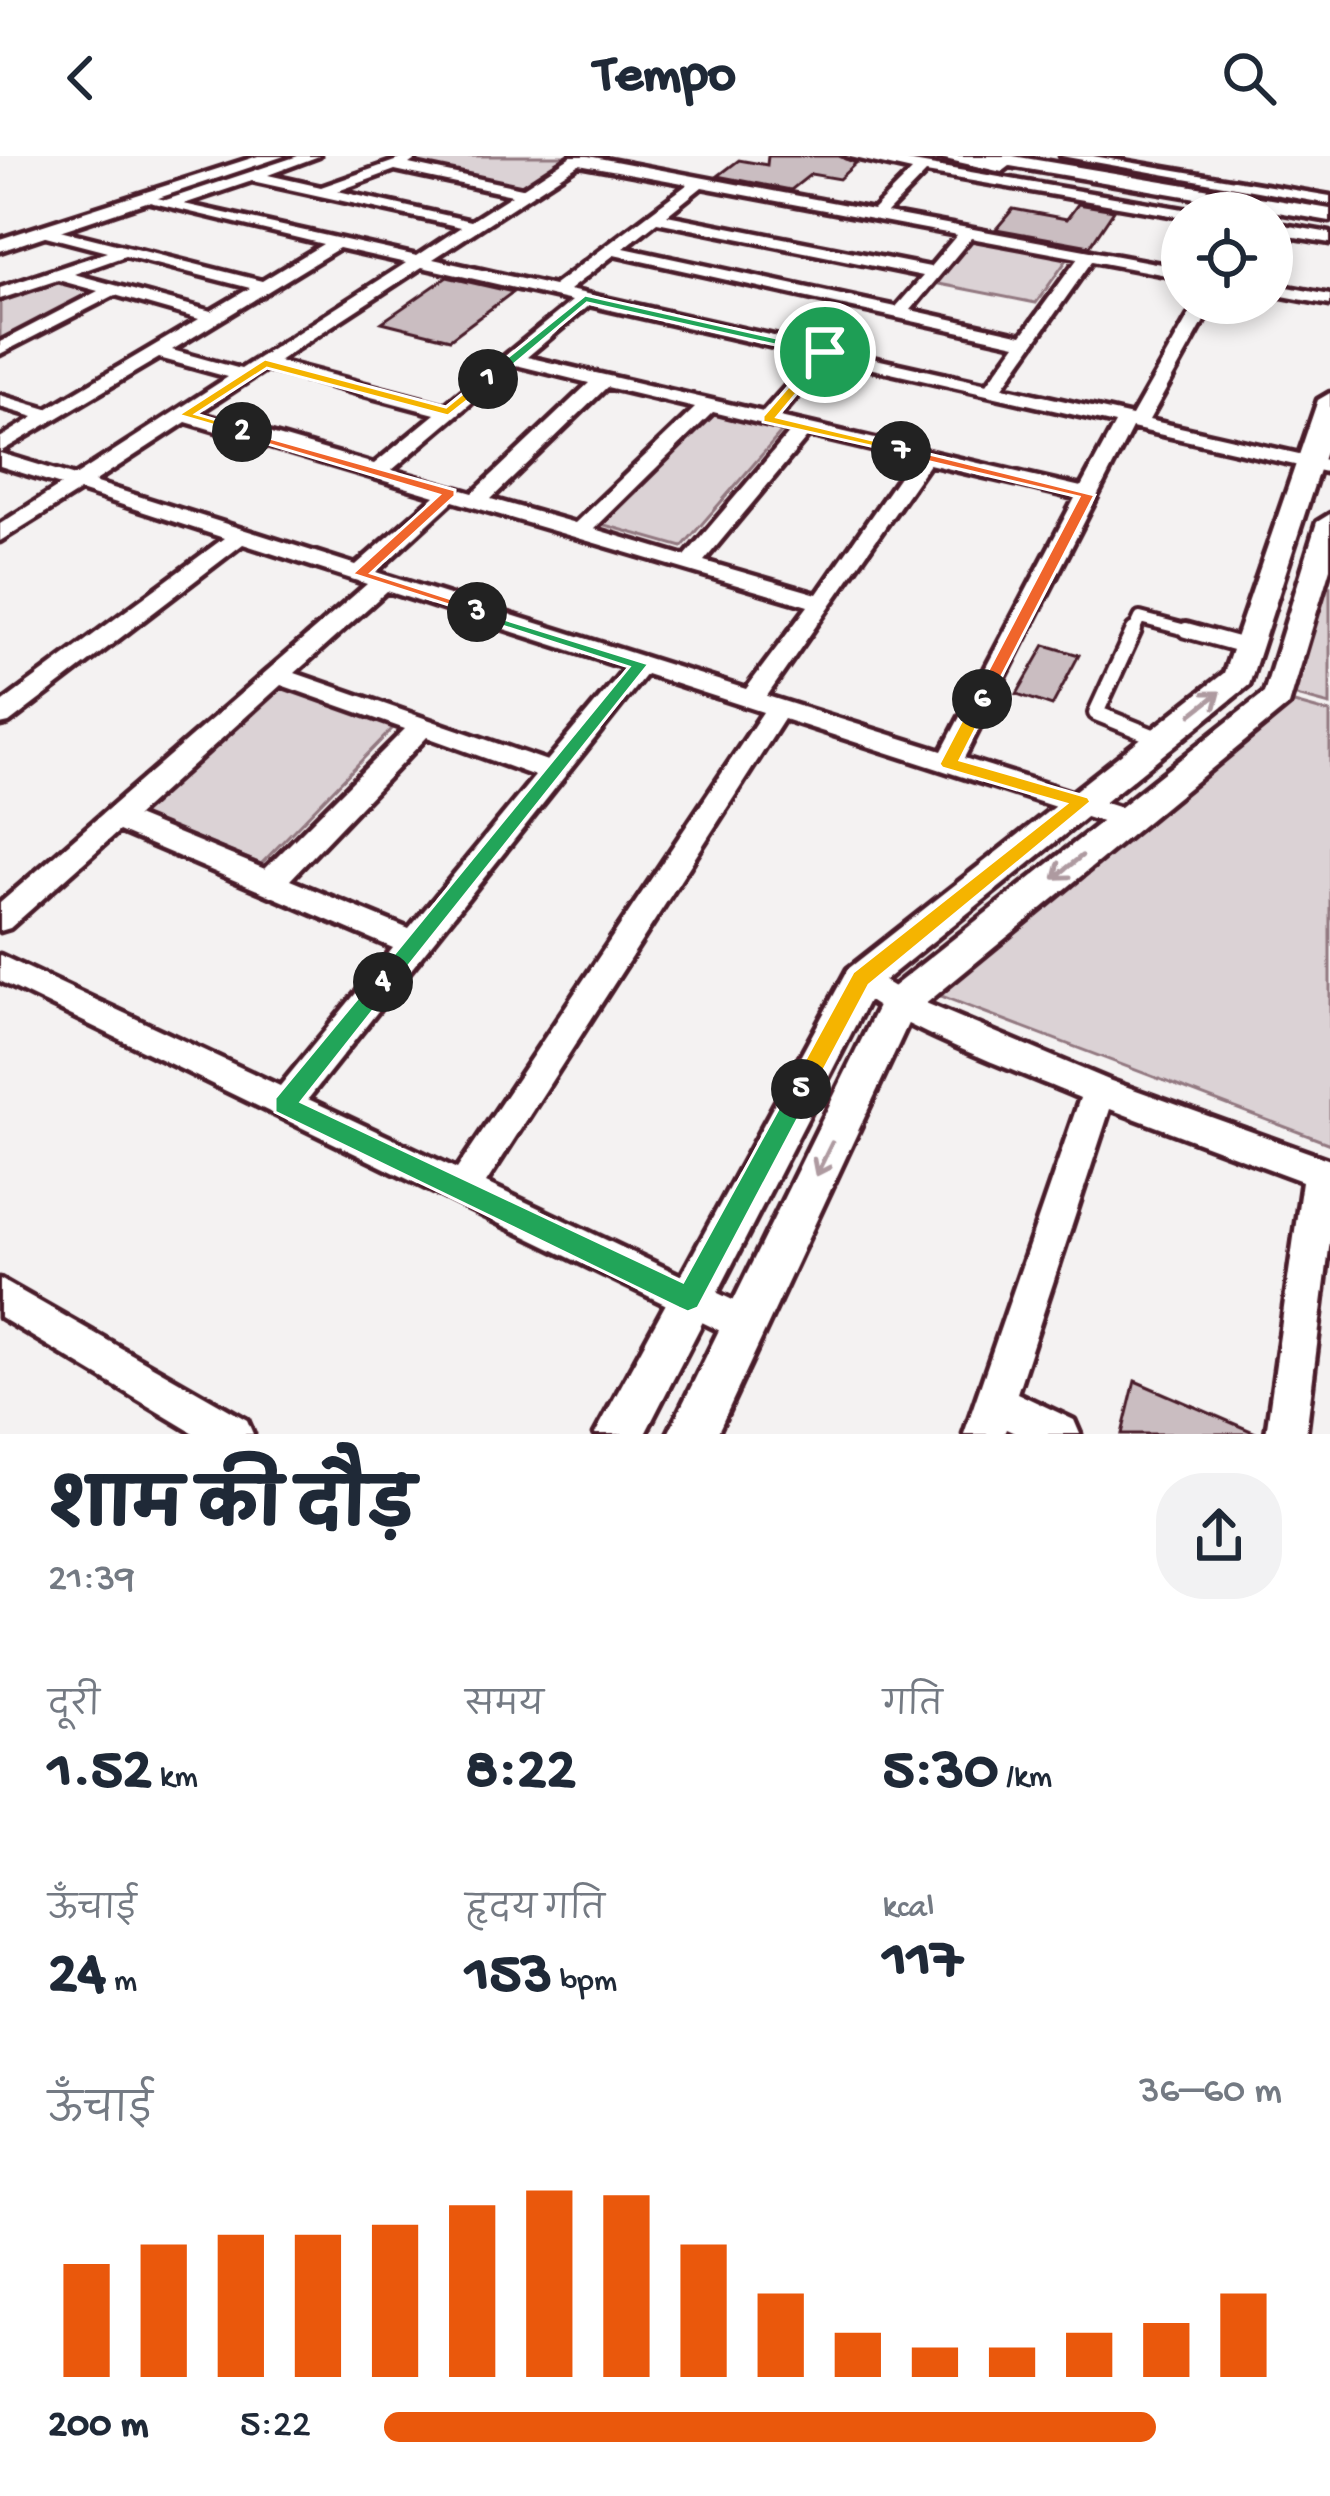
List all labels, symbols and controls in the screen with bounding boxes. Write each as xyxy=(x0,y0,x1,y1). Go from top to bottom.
icon: back xyxy=(48,45,114,111)
icon: search xyxy=(1216,45,1282,111)
text: Tempo xyxy=(594,46,736,110)
map controls xyxy=(1161,192,1293,324)
button: locate xyxy=(1161,192,1293,324)
pin xyxy=(774,301,876,403)
icon: arrive xyxy=(792,319,858,385)
pin: 1 xyxy=(458,349,518,409)
text: 1 xyxy=(481,360,495,398)
pin: 2 xyxy=(212,402,272,462)
text: 2 xyxy=(234,413,250,451)
pin: 7 xyxy=(871,421,931,481)
text: 7 xyxy=(892,432,910,470)
pin: 3 xyxy=(447,582,507,642)
text: 3 xyxy=(468,593,486,631)
pin: 6 xyxy=(952,669,1012,729)
text: 6 xyxy=(974,680,990,718)
one-way arrow xyxy=(1189,690,1221,717)
one-way arrow xyxy=(1053,854,1085,880)
pin: 4 xyxy=(353,952,413,1012)
text: 4 xyxy=(375,963,391,1001)
pin: 5 xyxy=(771,1059,831,1119)
text: 5 xyxy=(792,1070,810,1108)
one-way arrow xyxy=(812,1140,834,1176)
button: share xyxy=(1156,1473,1282,1599)
text: शाम की दौड़ xyxy=(48,1474,415,1552)
text: 21:39 xyxy=(48,1558,135,1604)
text: दूरी xyxy=(48,1689,100,1727)
text: समय xyxy=(465,1689,544,1727)
text: गति xyxy=(883,1689,943,1727)
text: 1.52 xyxy=(48,1739,152,1809)
text: 8:22 xyxy=(465,1739,576,1809)
text: 5:30 xyxy=(883,1739,998,1809)
text: km xyxy=(152,1760,198,1798)
text: /km xyxy=(998,1760,1052,1798)
text: kcal xyxy=(883,1890,934,1928)
text: ऊँचाई xyxy=(48,1893,137,1931)
text: हृदय गति xyxy=(465,1893,605,1931)
text: 117 xyxy=(883,1928,962,1998)
text: 24 xyxy=(48,1943,106,2013)
text: 153 xyxy=(465,1943,552,2013)
text: m xyxy=(106,1964,137,2002)
text: bpm xyxy=(552,1964,617,2002)
text: 36–60 m xyxy=(1139,2070,1282,2116)
text: ऊँचाई xyxy=(48,2090,153,2136)
text: 200 m xyxy=(48,2404,148,2450)
text: 5:22 xyxy=(240,2404,311,2450)

